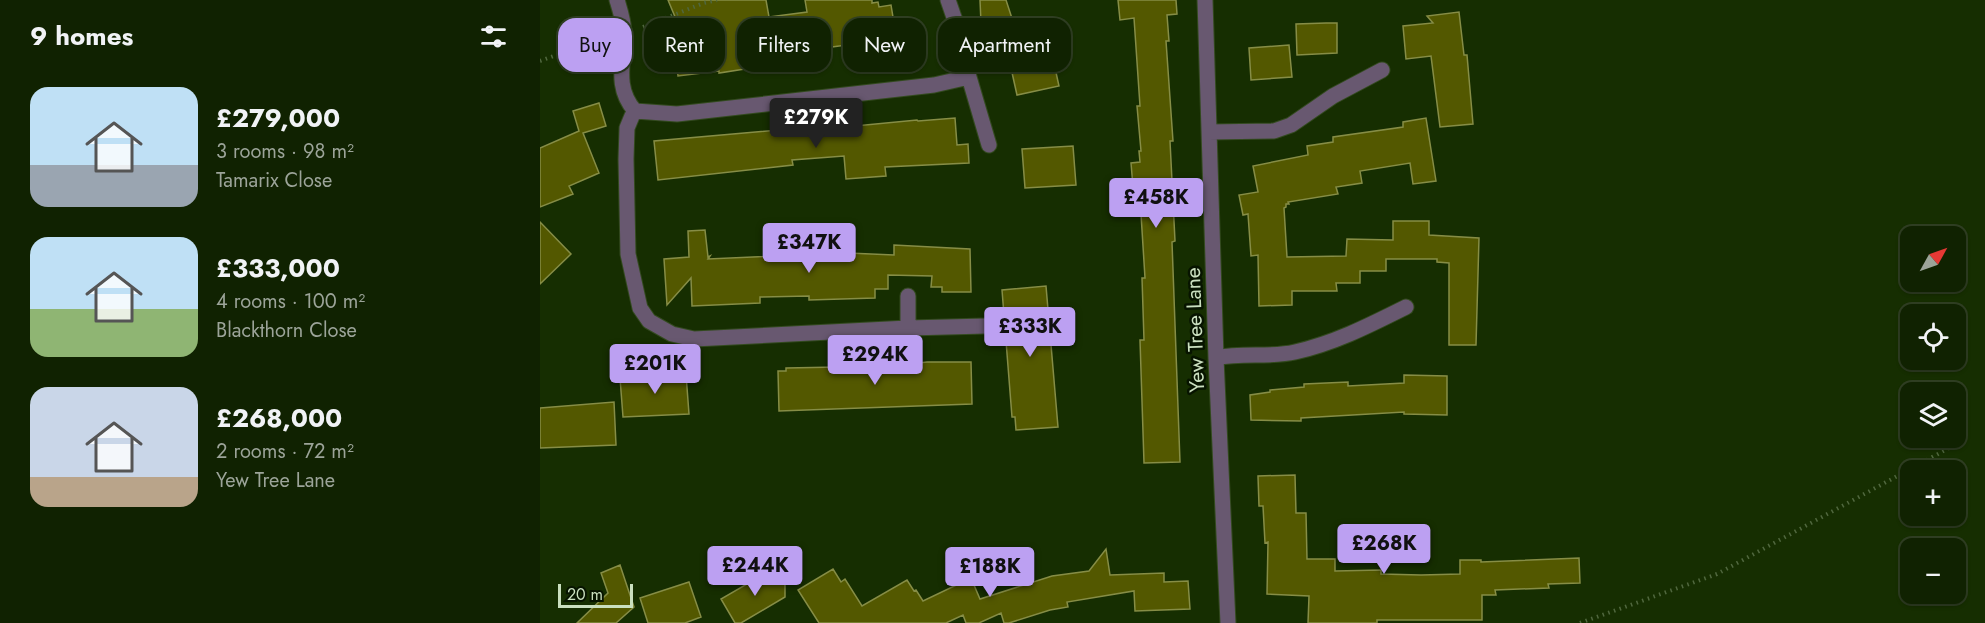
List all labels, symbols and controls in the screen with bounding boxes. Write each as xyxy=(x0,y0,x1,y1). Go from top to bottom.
text: 9 homes xyxy=(30,17,133,55)
chip: Buy xyxy=(558,18,632,72)
chip: Rent xyxy=(644,18,725,72)
chip: Filters xyxy=(737,18,831,72)
chip: New xyxy=(843,18,926,72)
chip: Apartment xyxy=(938,18,1071,72)
icon: filters xyxy=(477,20,510,53)
pin: £279K xyxy=(774,98,858,149)
text: £279,000 xyxy=(216,99,340,137)
text: £279K xyxy=(784,103,848,132)
icon: home xyxy=(78,111,150,183)
text: 3 rooms · 98 m² xyxy=(216,137,354,166)
text: Tamarix Close xyxy=(216,166,332,195)
pin: £458K xyxy=(1114,178,1198,229)
text: £458K xyxy=(1123,183,1189,212)
pin: £347K xyxy=(767,223,851,274)
north arrow xyxy=(1900,226,1966,292)
map controls xyxy=(1900,226,1966,604)
text: £347K xyxy=(777,228,841,257)
text: £333,000 xyxy=(216,249,340,287)
icon: home xyxy=(78,261,150,333)
street label: Yew Tree Lane xyxy=(1178,267,1212,393)
text: 4 rooms · 100 m² xyxy=(216,287,365,316)
button: locate xyxy=(1900,304,1966,370)
pin: £333K xyxy=(988,307,1072,358)
text: £333K xyxy=(998,312,1062,341)
text: Blackthorn Close xyxy=(216,316,357,345)
pin: £294K xyxy=(833,335,917,386)
text: £294K xyxy=(842,340,908,369)
pin: £201K xyxy=(613,344,697,395)
text: £201K xyxy=(624,349,686,378)
button: layers xyxy=(1900,382,1966,448)
text: £268,000 xyxy=(216,399,342,437)
icon: home xyxy=(78,411,150,483)
text: 2 rooms · 72 m² xyxy=(216,437,354,466)
button: + xyxy=(1900,460,1966,526)
text: Yew Tree Lane xyxy=(216,466,335,495)
pin: £268K xyxy=(1342,524,1426,575)
text: £268K xyxy=(1351,529,1417,558)
button: − xyxy=(1900,538,1966,604)
pin: £244K xyxy=(713,546,797,597)
pin: £188K xyxy=(948,547,1032,598)
text: £244K xyxy=(721,551,789,580)
text: £188K xyxy=(959,552,1021,581)
scale bar xyxy=(558,581,633,608)
text: 20 m xyxy=(567,583,603,606)

